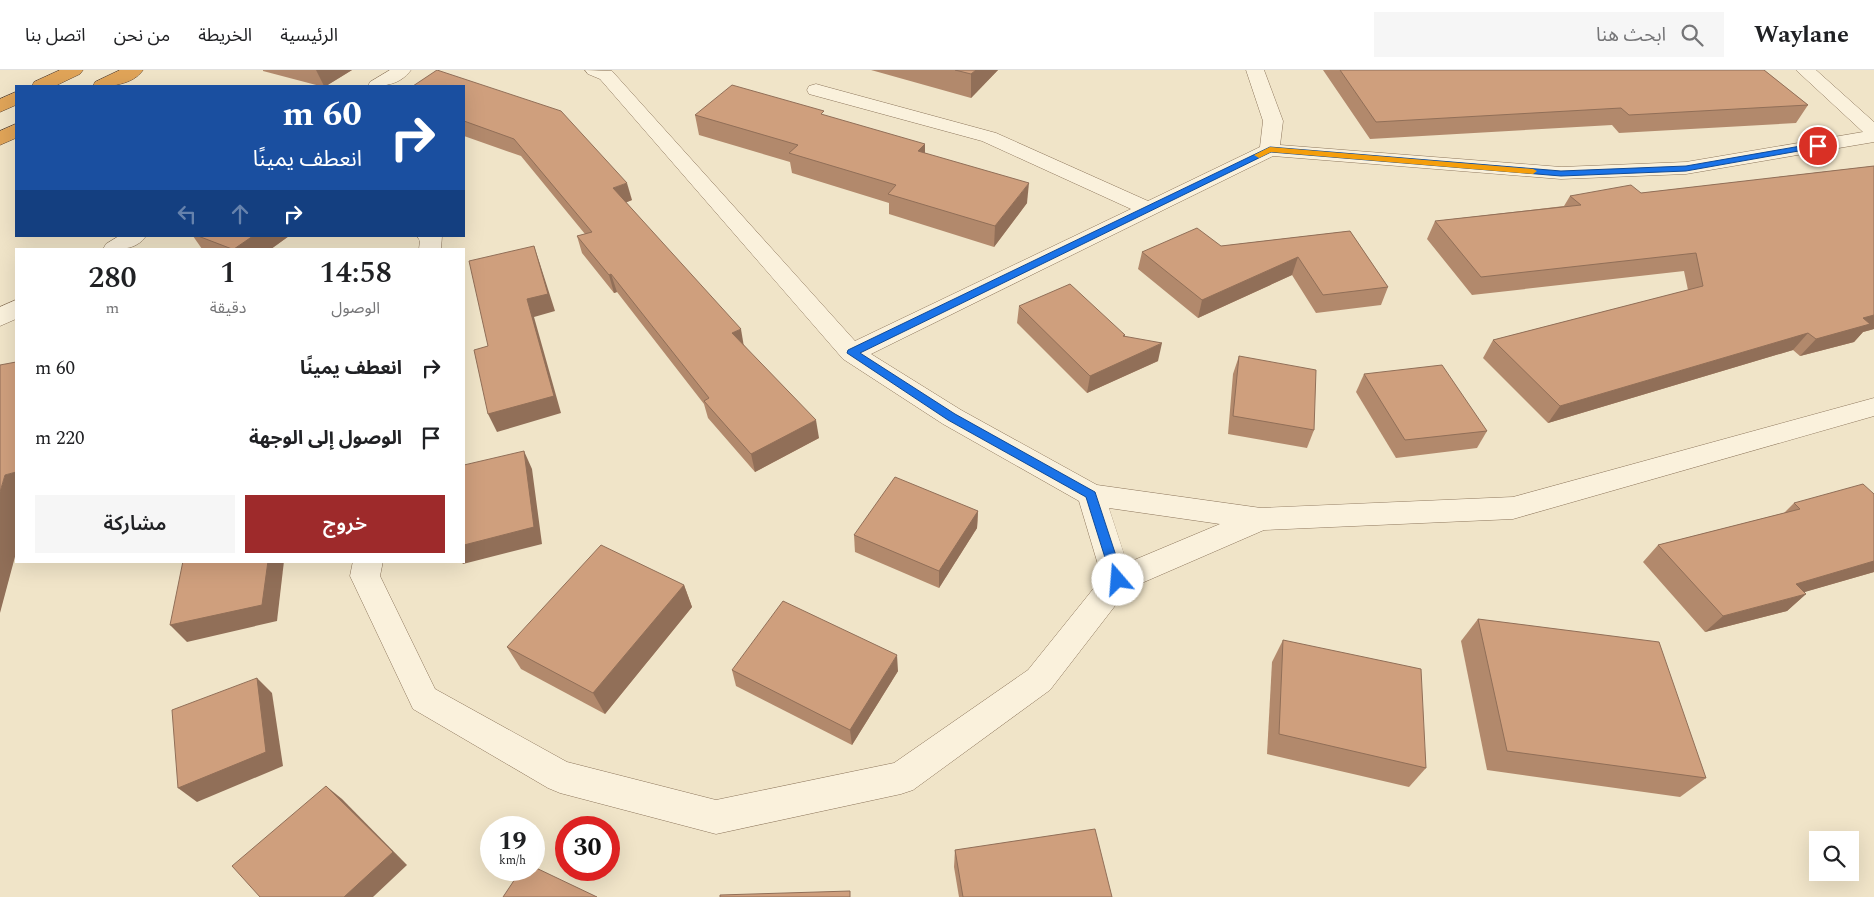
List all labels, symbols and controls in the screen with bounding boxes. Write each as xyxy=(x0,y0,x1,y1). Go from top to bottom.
search box xyxy=(1374,12,1724,57)
text: Waylane xyxy=(1754,17,1849,53)
text: ابحث هنا xyxy=(1596,21,1666,50)
icon: search xyxy=(1678,21,1706,49)
text: اتصل بنا xyxy=(25,22,86,49)
text: من نحن xyxy=(114,22,170,49)
text: الخريطة xyxy=(198,22,252,49)
text: الرئيسية xyxy=(280,22,338,49)
text: 60 m xyxy=(282,88,362,141)
icon: right xyxy=(380,105,445,170)
pin xyxy=(1797,125,1839,167)
icon: arrive xyxy=(1804,132,1832,160)
text: انعطف يمينًا xyxy=(253,143,362,176)
icon: left xyxy=(173,200,201,228)
icon: ahead xyxy=(226,200,254,228)
icon: right xyxy=(279,200,307,228)
text: 1 xyxy=(220,250,236,296)
text: 14:58 xyxy=(320,250,392,296)
text: 280 xyxy=(88,255,137,301)
text: m xyxy=(106,296,119,320)
text: دقيقة xyxy=(210,296,246,320)
text: الوصول xyxy=(331,296,380,320)
text: 60 m xyxy=(35,354,75,383)
text: انعطف يمينًا xyxy=(300,354,402,383)
icon: right xyxy=(417,354,445,382)
text: 220 m xyxy=(35,424,85,453)
text: الوصول إلى الوجهة xyxy=(249,424,402,453)
icon: arrive xyxy=(417,424,445,452)
button: مشاركة xyxy=(35,495,235,553)
button: خروج xyxy=(245,495,445,553)
position arrow xyxy=(1091,553,1143,605)
speed limit sign: 30 xyxy=(555,816,620,881)
text: 19 xyxy=(498,823,527,861)
map controls xyxy=(1809,831,1859,881)
button: search xyxy=(1809,831,1859,881)
text: km/h xyxy=(499,851,526,870)

